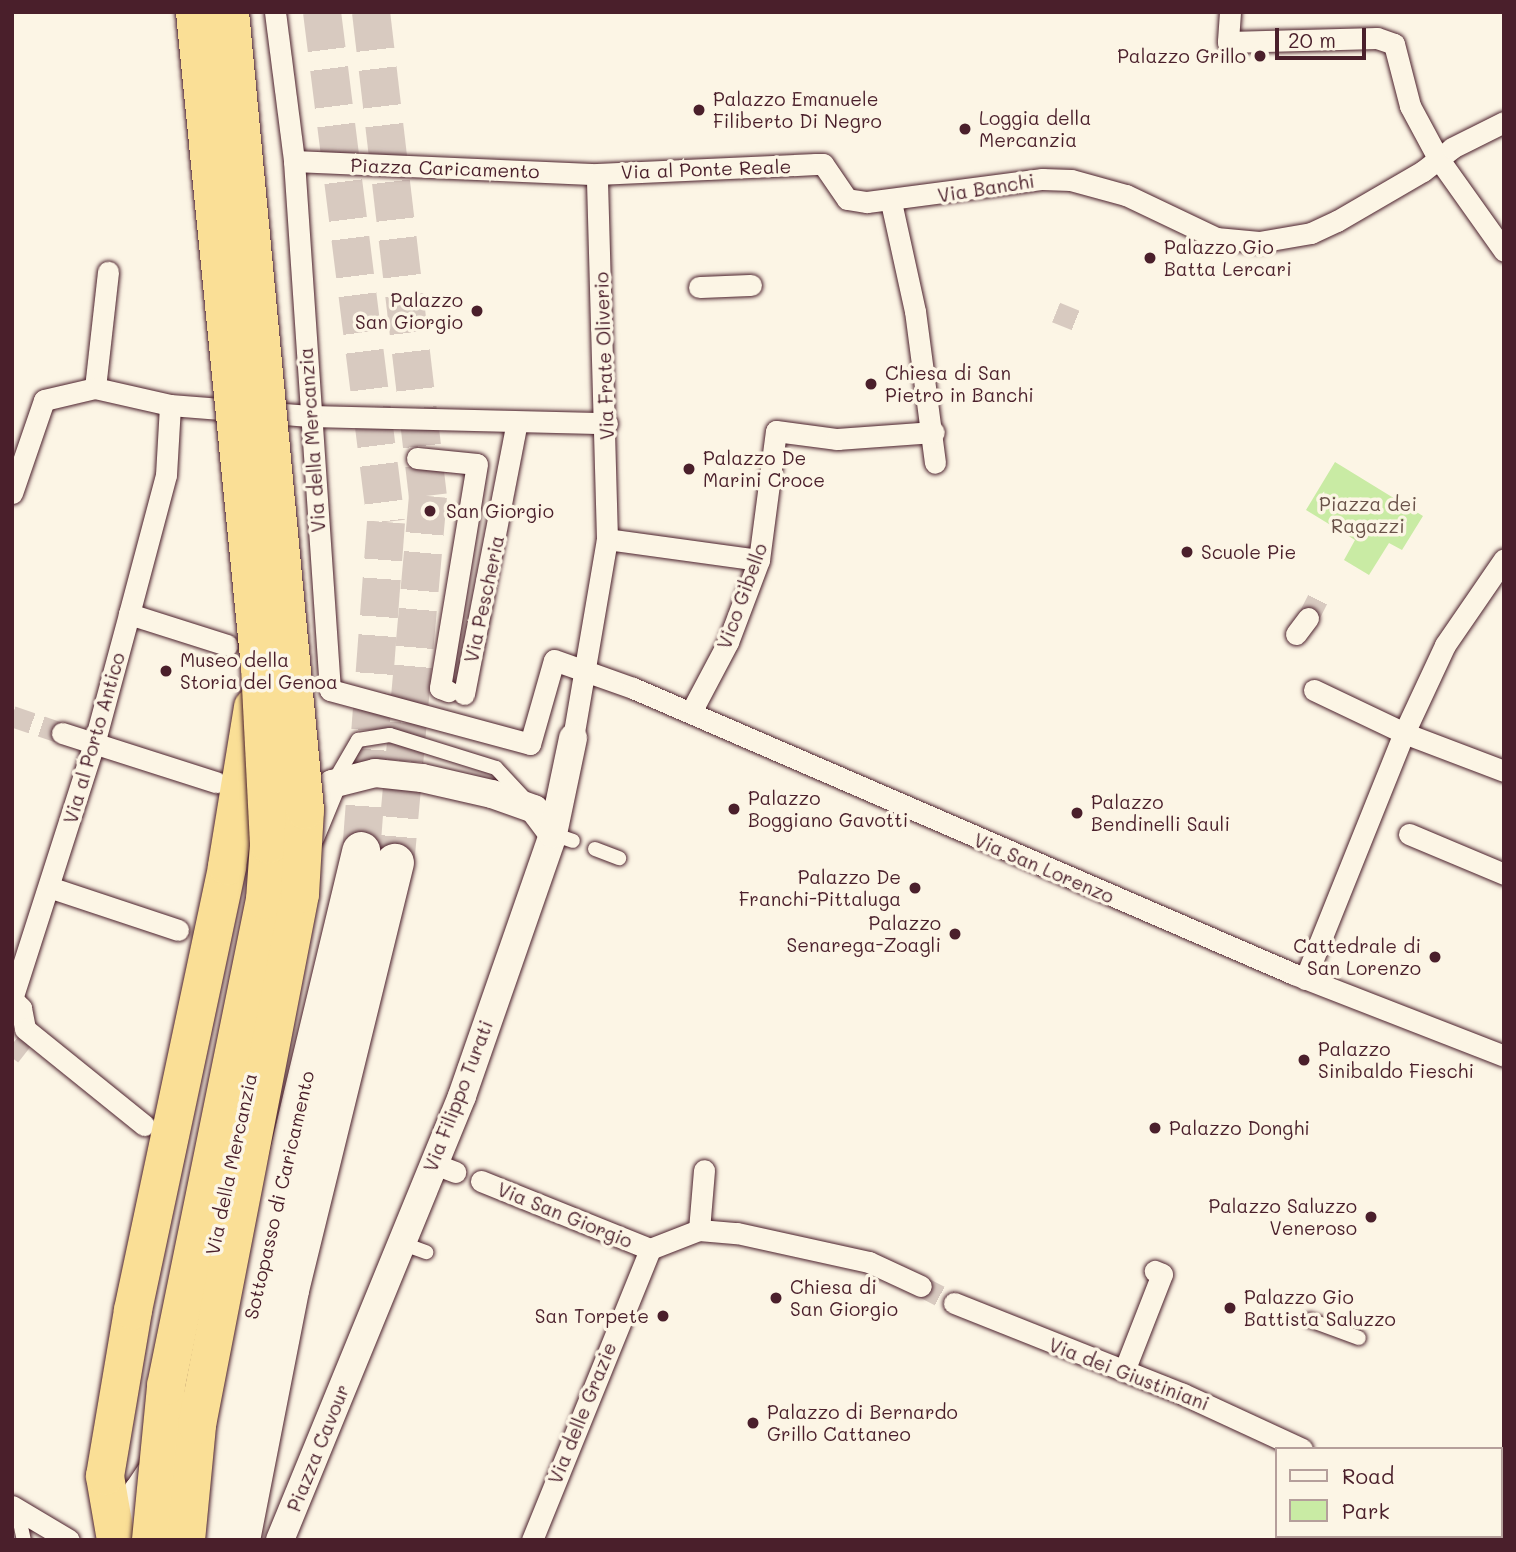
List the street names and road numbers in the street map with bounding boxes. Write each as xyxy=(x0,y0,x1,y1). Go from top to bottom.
street label: Piazza Caricamento xyxy=(350,153,540,183)
street label: Via al Ponte Reale xyxy=(620,155,792,183)
street label: Via Banchi xyxy=(936,169,1036,207)
street label: Via Frate Oliverio xyxy=(590,272,618,440)
street label: Via della Mercanzia xyxy=(294,347,330,533)
street label: Via Pescheria xyxy=(459,533,509,665)
street label: Vico Gibello xyxy=(712,540,772,652)
street label: Via al Porto Antico xyxy=(59,650,129,826)
street label: Via San Lorenzo xyxy=(971,828,1117,908)
street label: Via Filippo Turati xyxy=(419,1017,497,1175)
street label: Sottopasso di Caricamento xyxy=(239,1069,319,1321)
street label: Via della Mercanzia xyxy=(201,1071,261,1257)
street label: Via San Giorgio xyxy=(494,1177,636,1253)
street label: Via dei Giustiniani xyxy=(1046,1333,1212,1415)
street label: Via delle Grazie xyxy=(543,1339,621,1487)
street label: Piazza Cavour xyxy=(282,1381,354,1515)

